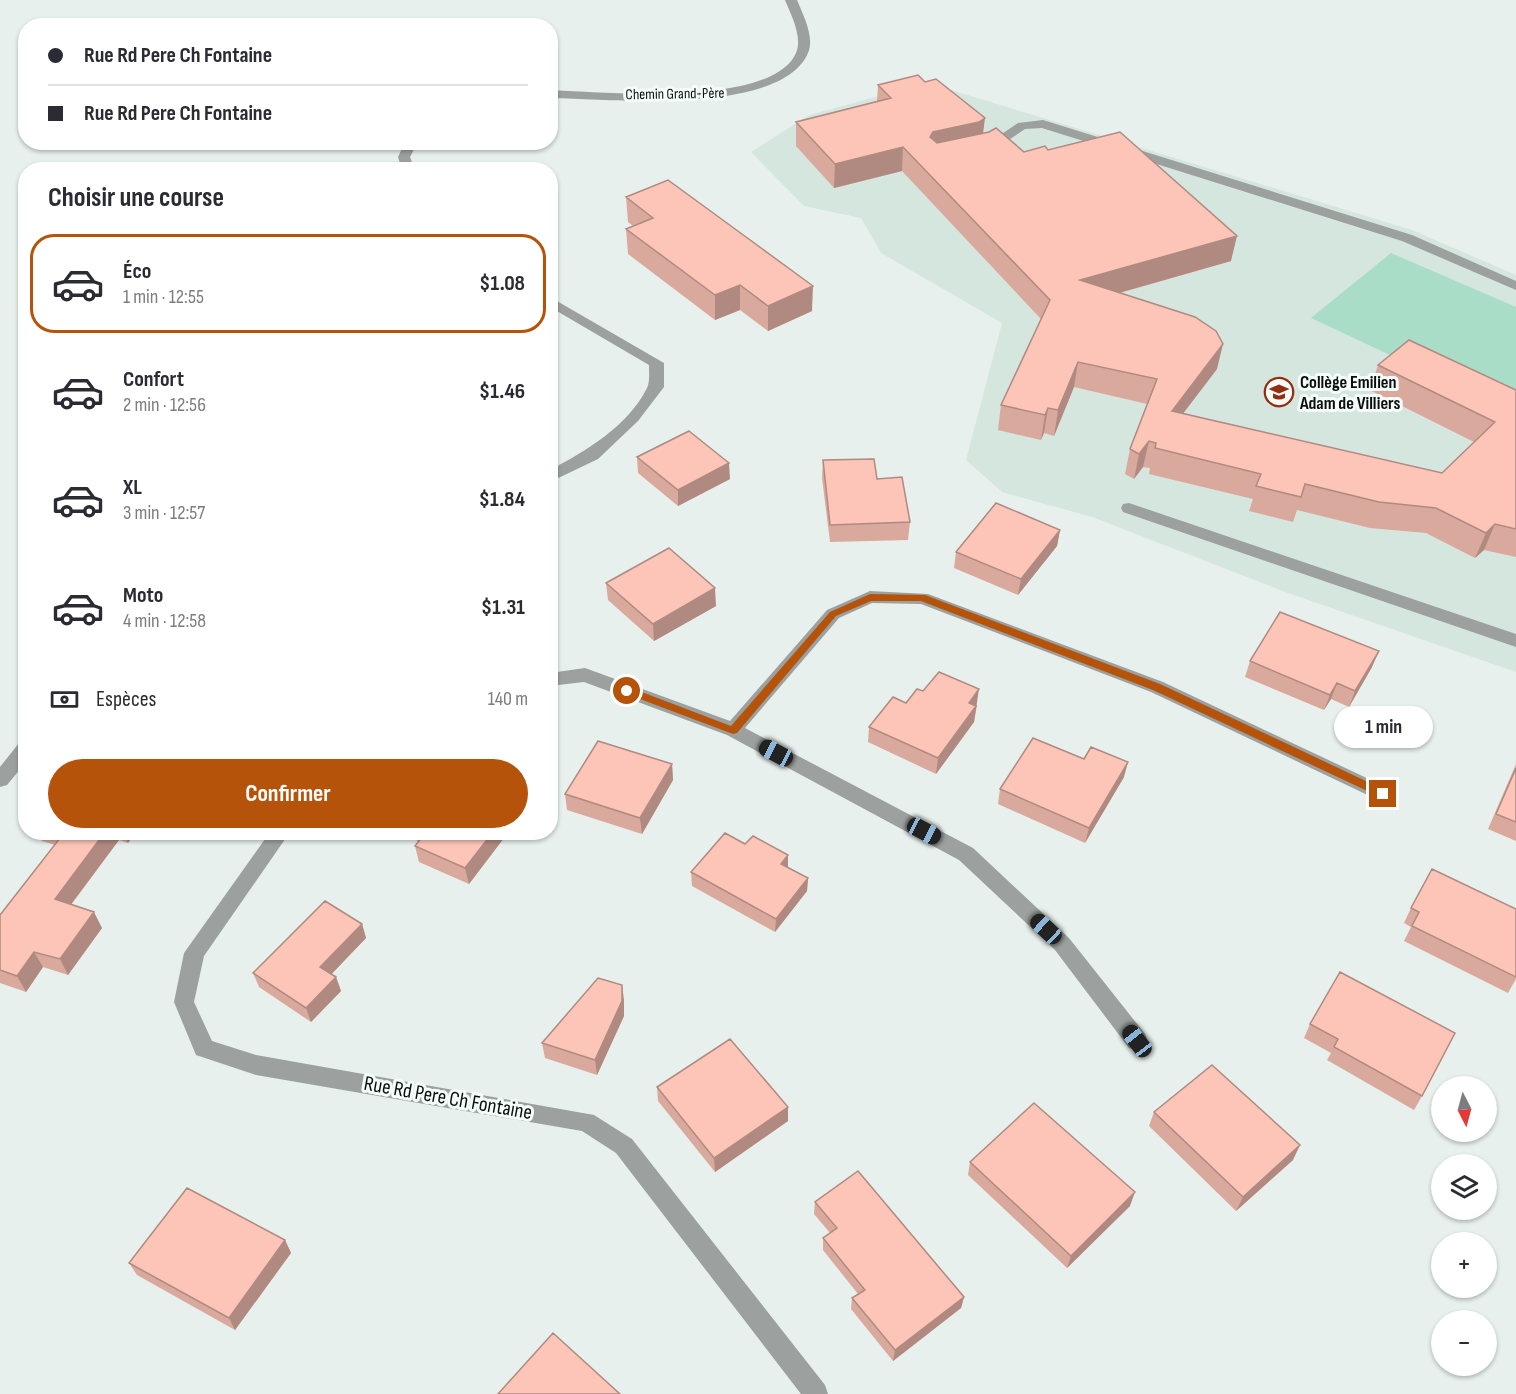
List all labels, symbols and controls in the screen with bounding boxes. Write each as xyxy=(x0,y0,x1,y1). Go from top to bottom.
text: Rue Rd Pere Ch Fontaine xyxy=(84,42,272,69)
street label: Chemin Grand-Père xyxy=(625,84,725,104)
text: Rue Rd Pere Ch Fontaine xyxy=(84,100,272,127)
text: Choisir une course xyxy=(48,182,224,214)
icon: car xyxy=(51,257,105,311)
text: Éco xyxy=(123,258,151,285)
text: $1.08 xyxy=(479,270,525,297)
text: 1 min · 12:55 xyxy=(123,285,204,309)
icon: car xyxy=(51,365,105,419)
text: Confort xyxy=(123,366,184,393)
place label: Collège Emilien Adam de Villiers xyxy=(1299,372,1400,414)
school or university icon: Collège Emilien Adam de Villiers xyxy=(1263,376,1295,408)
text: $1.46 xyxy=(479,378,525,405)
text: 2 min · 12:56 xyxy=(123,393,206,417)
icon: car xyxy=(51,473,105,527)
text: XL xyxy=(123,474,142,501)
text: $1.84 xyxy=(479,486,525,513)
text: 3 min · 12:57 xyxy=(123,501,205,525)
icon: car xyxy=(51,581,105,635)
text: Moto xyxy=(123,582,163,609)
text: $1.31 xyxy=(481,594,525,621)
text: 4 min · 12:58 xyxy=(123,609,206,633)
route start xyxy=(613,677,640,704)
icon: cash xyxy=(48,683,81,716)
text: Espèces xyxy=(96,686,156,713)
text: 140 m xyxy=(488,687,528,711)
callout: 1 min xyxy=(1334,707,1432,749)
text: 1 min xyxy=(1365,715,1402,739)
car xyxy=(756,737,796,769)
button: Confirmer xyxy=(48,759,528,828)
route end xyxy=(1369,780,1396,807)
car xyxy=(904,815,944,847)
car xyxy=(1027,910,1065,948)
car xyxy=(1119,1021,1155,1061)
street label: Rue Rd Pere Ch Fontaine xyxy=(362,1071,534,1125)
north arrow xyxy=(1431,1076,1497,1142)
map controls xyxy=(1431,1076,1497,1376)
button: layers xyxy=(1431,1154,1497,1220)
button: + xyxy=(1431,1232,1497,1298)
button: − xyxy=(1431,1310,1497,1376)

